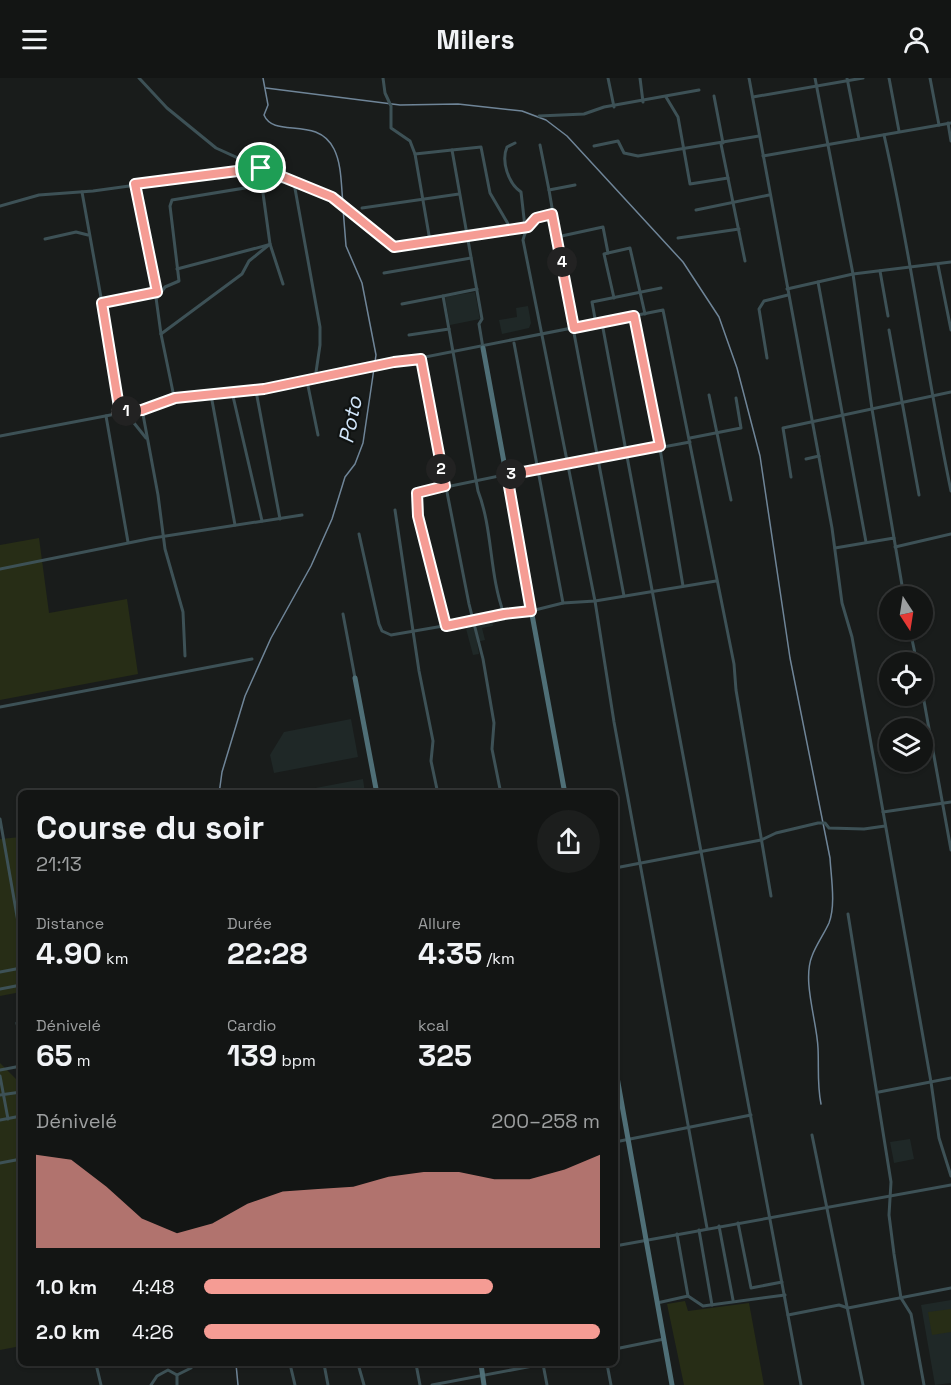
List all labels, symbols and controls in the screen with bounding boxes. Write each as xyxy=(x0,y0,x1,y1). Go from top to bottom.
text: Milers xyxy=(436,22,515,57)
icon: menu xyxy=(18,23,51,56)
icon: person xyxy=(900,23,933,56)
pin xyxy=(235,142,286,193)
icon: arrive xyxy=(244,151,277,184)
pin: 4 xyxy=(547,247,577,277)
text: 4 xyxy=(557,251,567,272)
water label: Poto xyxy=(332,393,368,446)
pin: 1 xyxy=(111,396,141,426)
text: 1 xyxy=(122,400,130,421)
pin: 2 xyxy=(426,454,456,484)
text: 2 xyxy=(436,458,446,479)
pin: 3 xyxy=(496,459,526,489)
text: 3 xyxy=(506,463,516,484)
north arrow xyxy=(879,586,933,640)
map controls xyxy=(879,586,933,772)
button: locate xyxy=(879,652,933,706)
button: layers xyxy=(879,718,933,772)
text: Course du soir xyxy=(36,807,264,849)
button: share xyxy=(537,810,600,873)
text: 21:13 xyxy=(36,851,82,877)
text: Distance xyxy=(36,913,104,934)
text: Durée xyxy=(227,913,272,934)
text: Allure xyxy=(418,913,461,934)
text: 4.90 xyxy=(36,934,102,973)
text: 22:28 xyxy=(227,934,307,973)
text: 4:35 xyxy=(418,934,482,973)
text: km xyxy=(102,948,128,969)
text: /km xyxy=(482,948,515,969)
text: Dénivelé xyxy=(36,1015,101,1036)
text: Cardio xyxy=(227,1015,276,1036)
text: kcal xyxy=(418,1015,449,1036)
text: 65 xyxy=(36,1036,73,1075)
text: 139 xyxy=(227,1036,277,1075)
text: 325 xyxy=(418,1036,472,1075)
text: m xyxy=(73,1050,90,1071)
text: bpm xyxy=(277,1050,316,1071)
text: Dénivelé xyxy=(36,1108,117,1134)
text: 200–258 m xyxy=(491,1108,600,1134)
text: 1.0 km xyxy=(36,1274,97,1300)
text: 4:48 xyxy=(132,1274,175,1300)
text: 2.0 km xyxy=(36,1319,100,1345)
text: 4:26 xyxy=(132,1319,174,1345)

